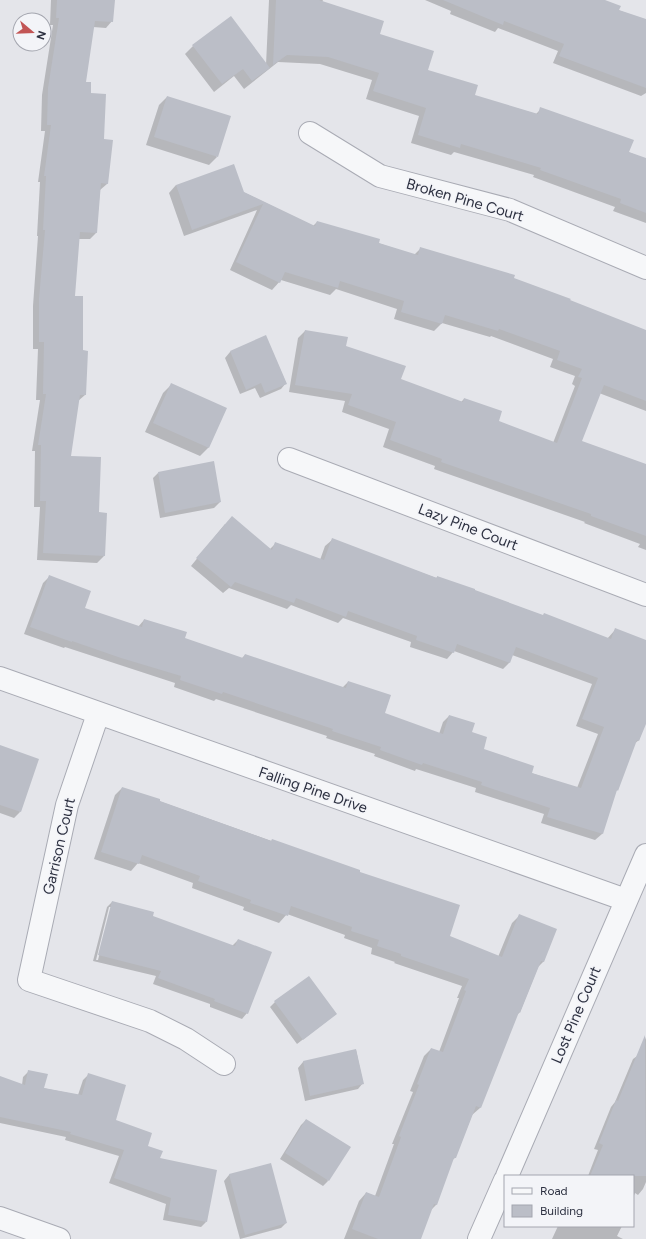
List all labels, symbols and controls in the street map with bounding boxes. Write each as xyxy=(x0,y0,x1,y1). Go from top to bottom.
north arrow xyxy=(12,12,52,52)
text: N xyxy=(33,29,49,41)
street label: Broken Pine Court xyxy=(404,175,526,225)
street label: Lazy Pine Court xyxy=(416,500,521,554)
street label: Falling Pine Drive xyxy=(256,763,370,817)
street label: Garrison Court xyxy=(39,795,79,896)
street label: Lost Pine Court xyxy=(547,963,605,1066)
legend xyxy=(504,1175,634,1227)
text: Road xyxy=(540,1184,568,1198)
text: Building xyxy=(540,1204,583,1218)

